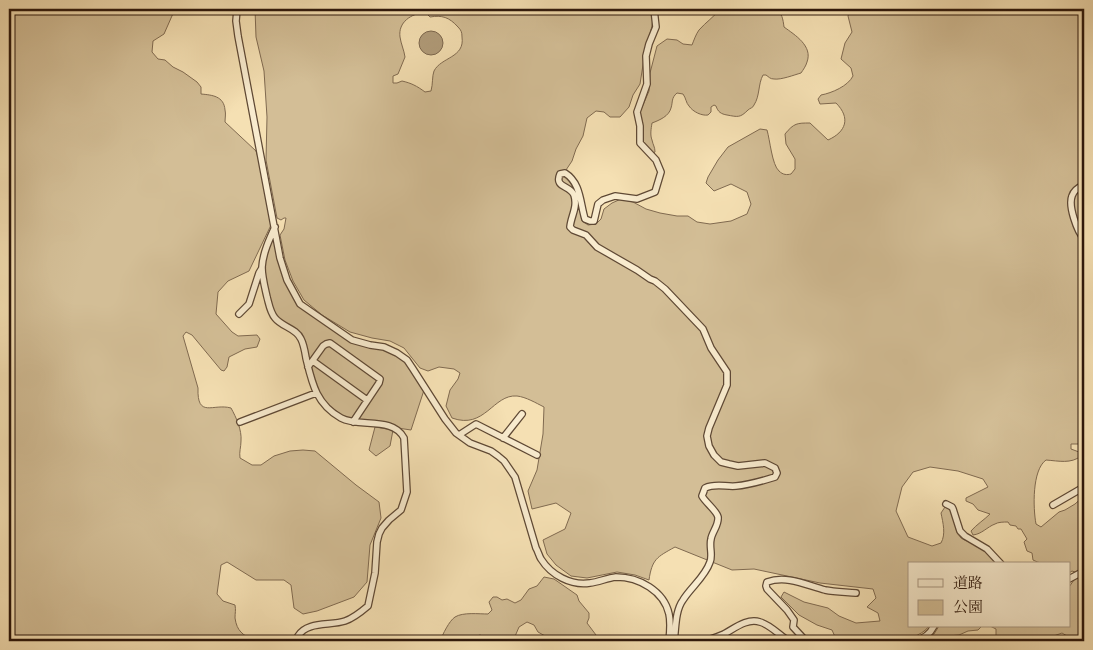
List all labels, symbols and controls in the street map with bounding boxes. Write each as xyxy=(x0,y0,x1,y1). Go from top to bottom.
legend xyxy=(908,562,1070,628)
text: 道路 xyxy=(953,574,983,593)
text: 公園 xyxy=(953,598,983,617)

